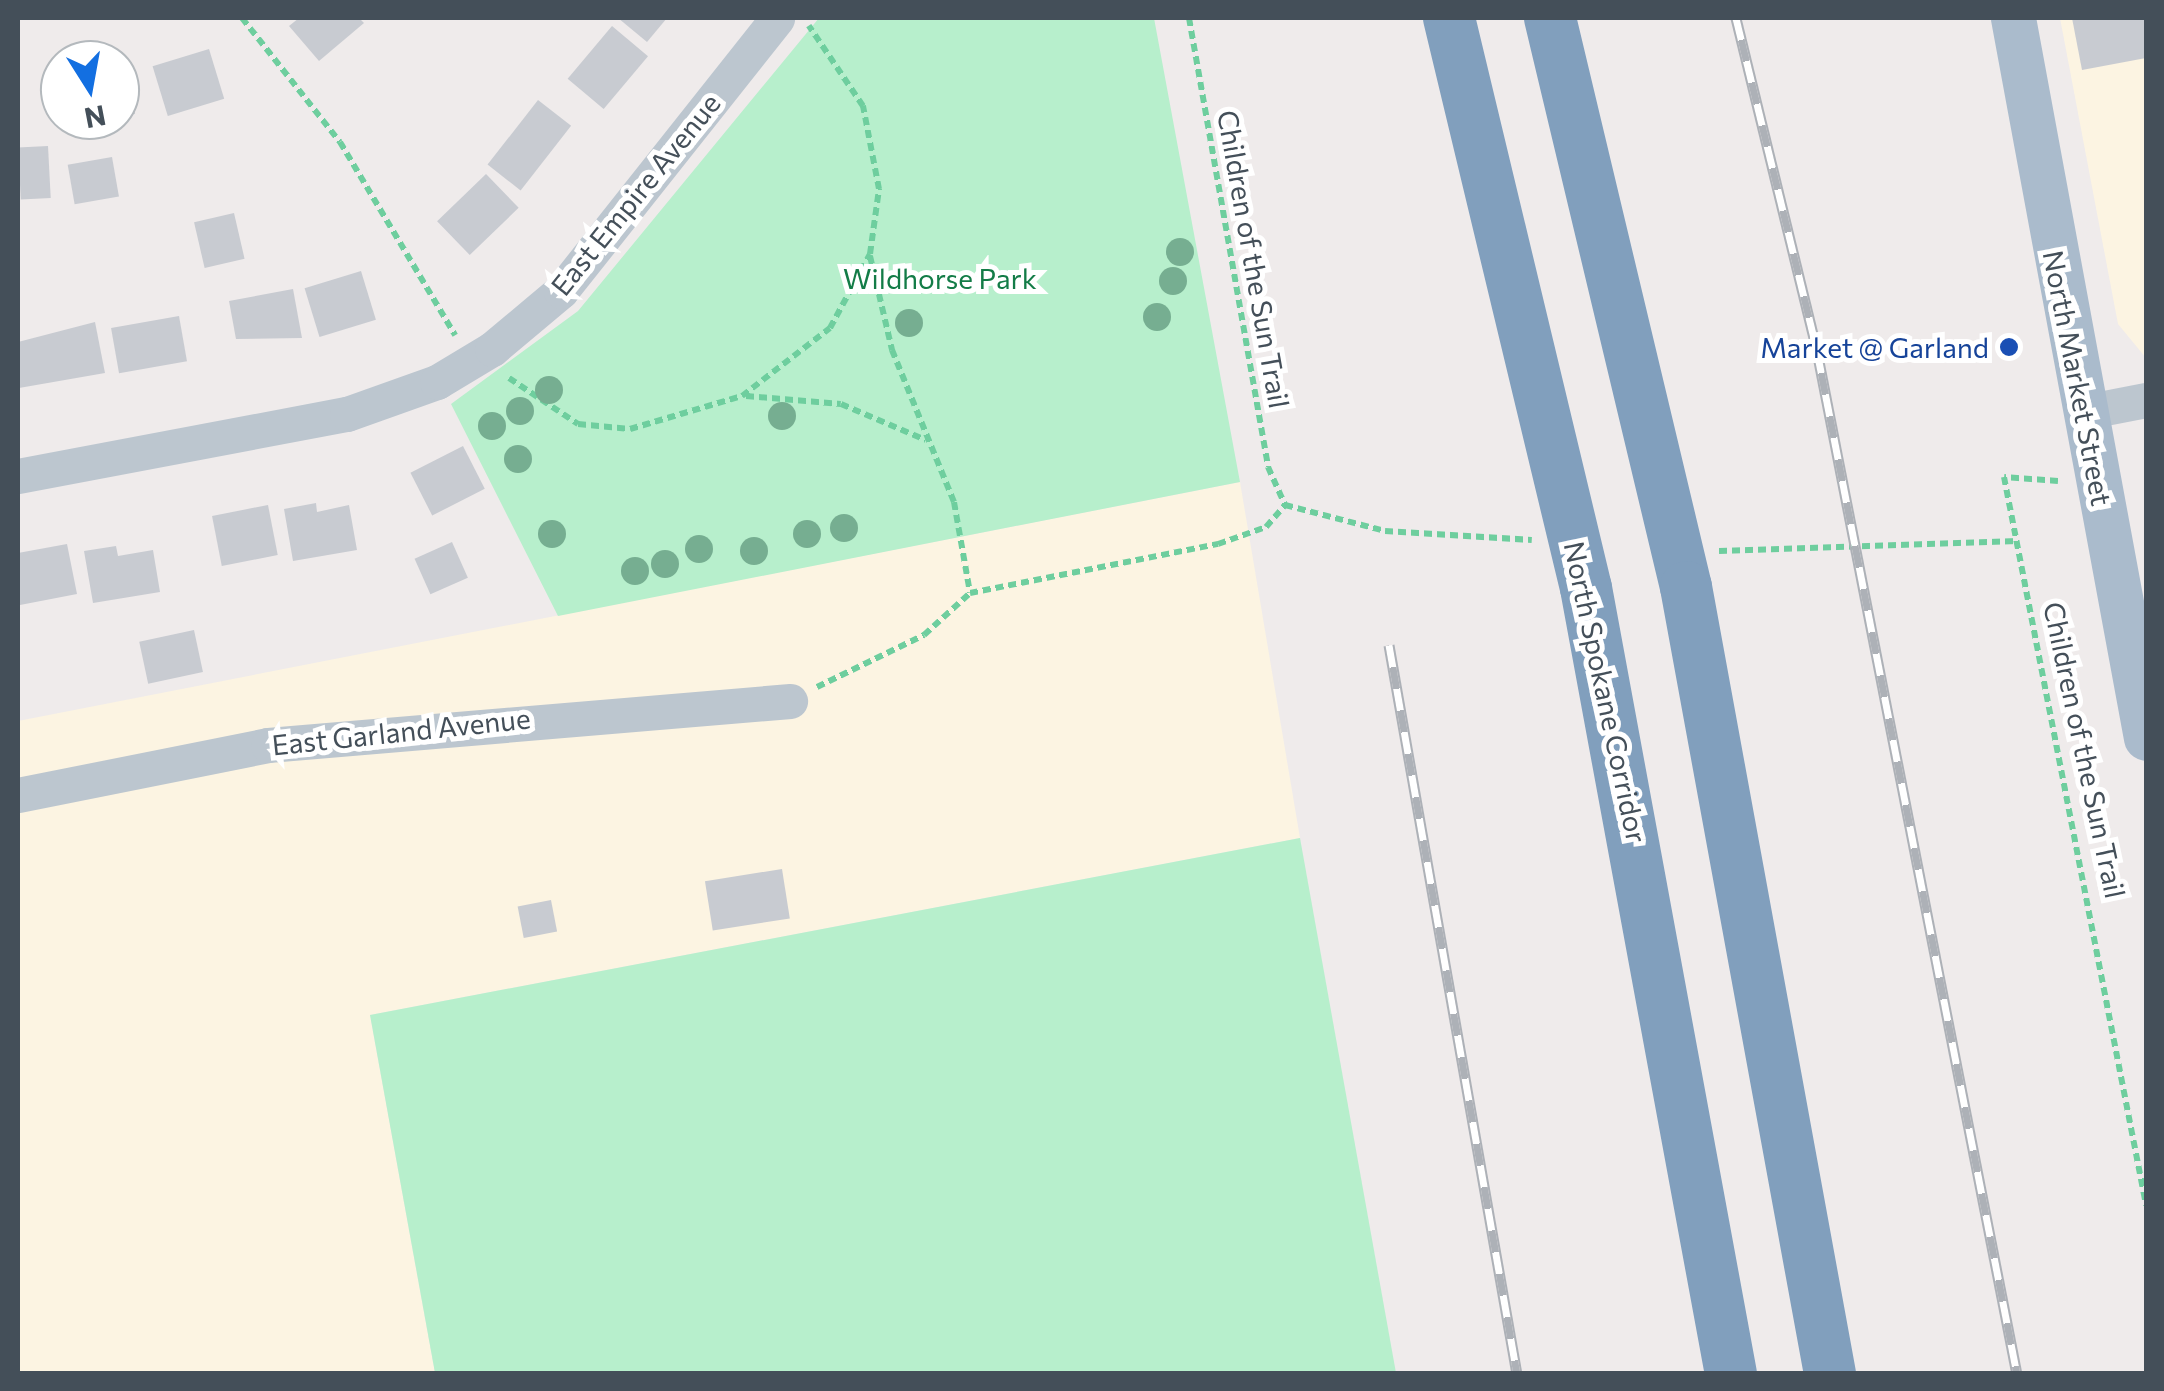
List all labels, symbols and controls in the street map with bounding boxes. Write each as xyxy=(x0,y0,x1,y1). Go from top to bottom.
north arrow xyxy=(40,40,140,140)
street label: East Empire Avenue xyxy=(543,86,727,302)
text: N xyxy=(82,99,109,136)
street label: Children of the Sun Trail xyxy=(1211,107,1297,411)
street label: North Market Street xyxy=(2037,247,2119,509)
park label: Wildhorse Park xyxy=(843,261,1037,295)
place label: Market @ Garland xyxy=(1760,330,1989,364)
marker: Market @ Garland xyxy=(1998,336,2020,358)
street label: North Spokane Corridor xyxy=(1558,538,1654,846)
street label: Children of the Sun Trail xyxy=(2037,599,2133,901)
street label: East Garland Avenue xyxy=(270,701,532,761)

